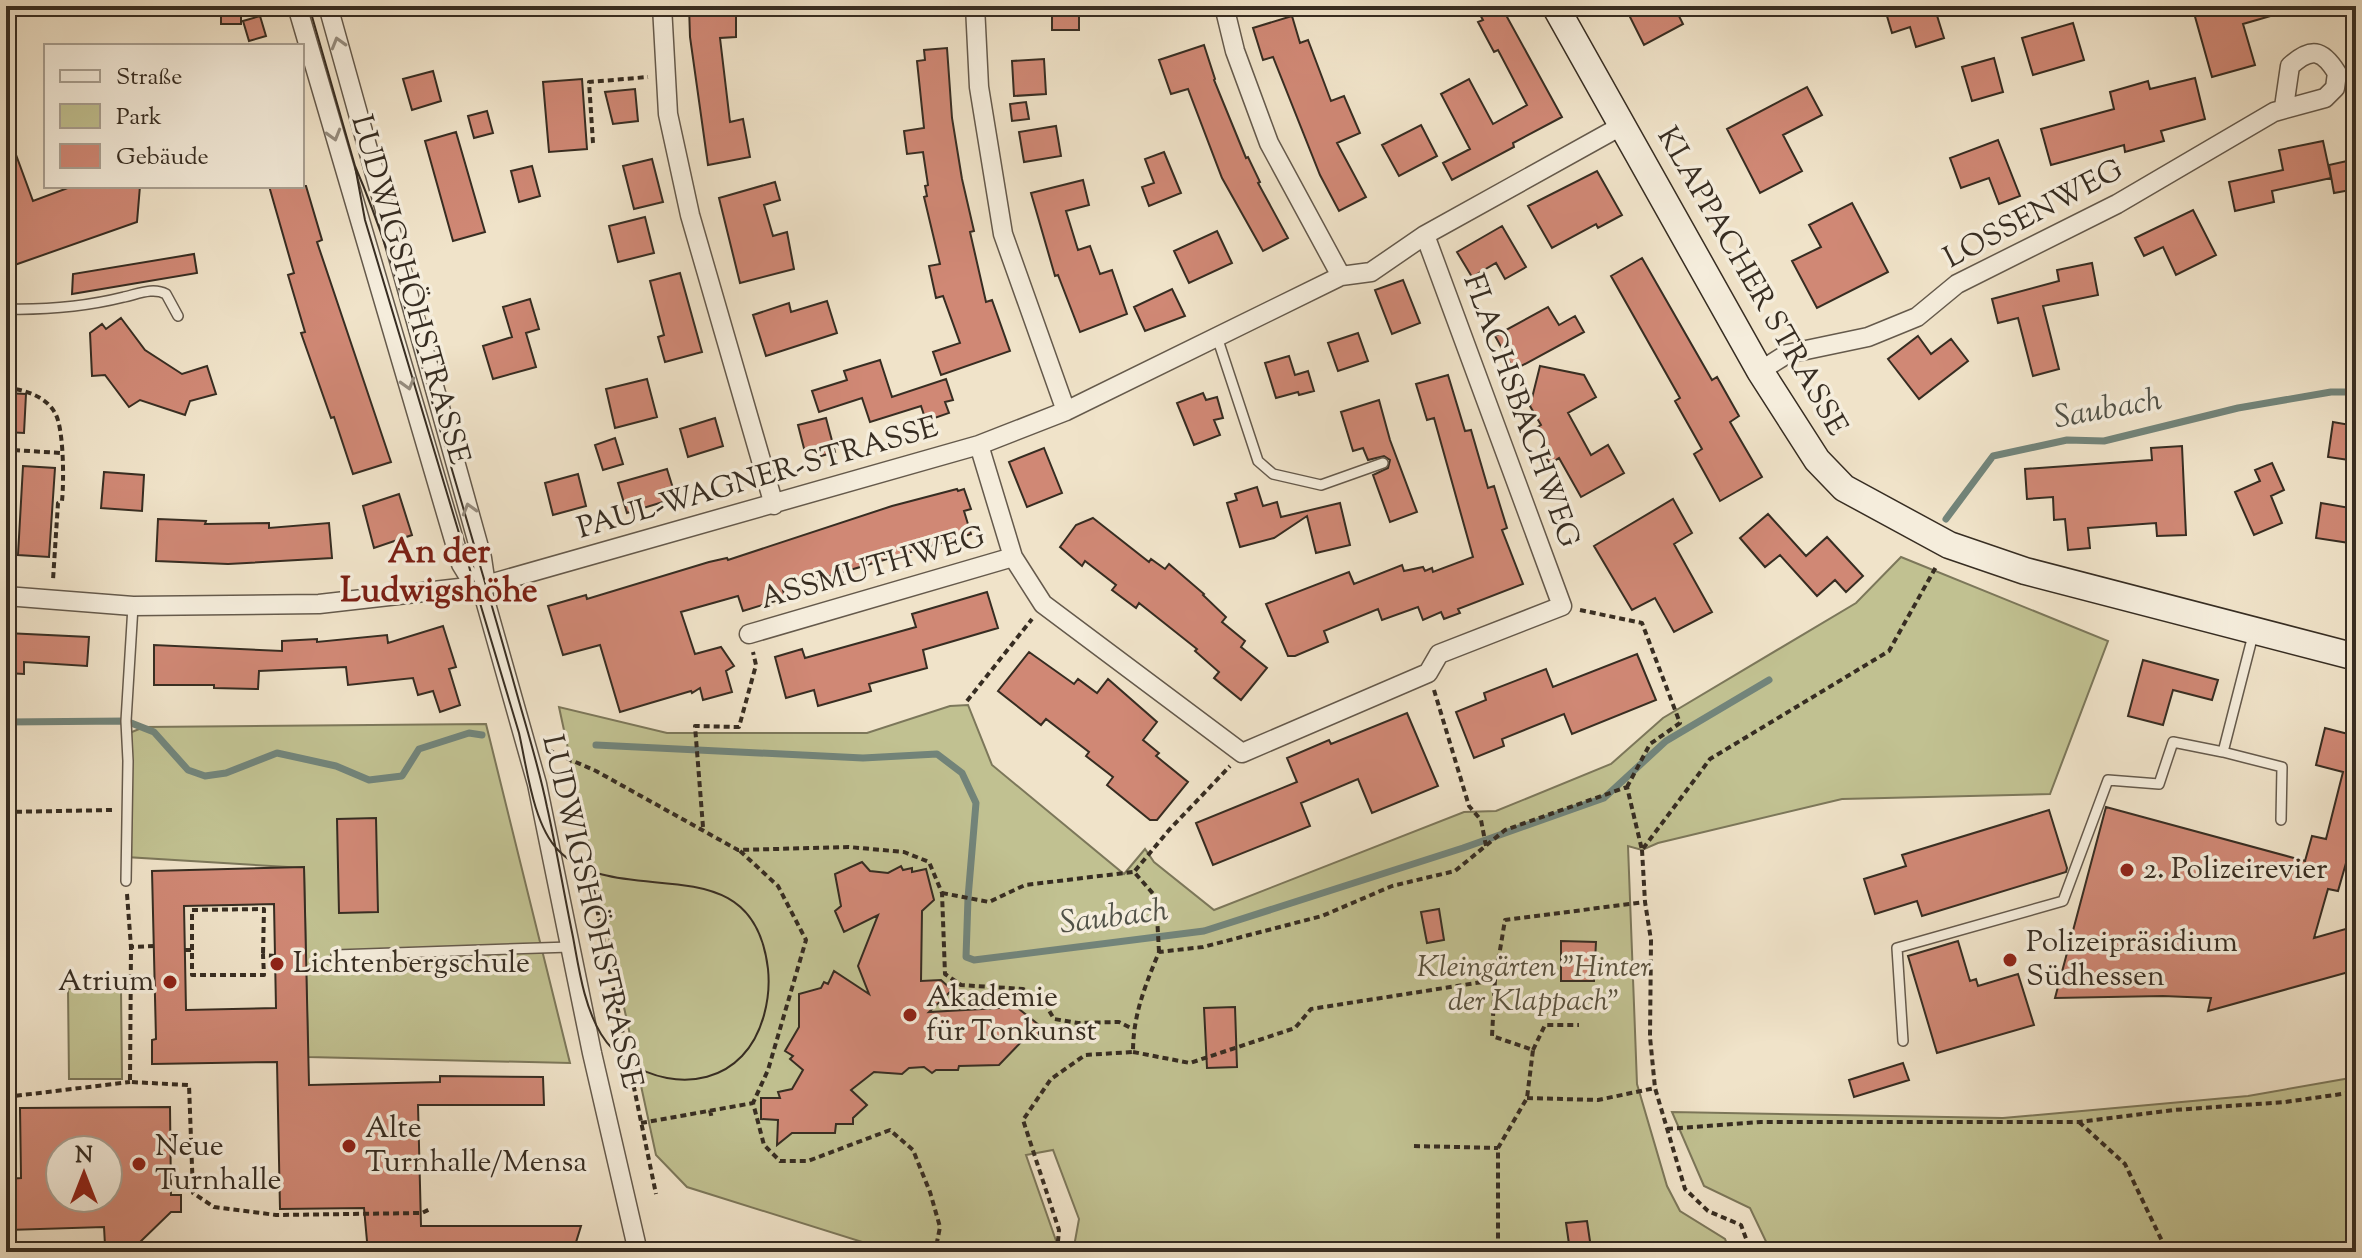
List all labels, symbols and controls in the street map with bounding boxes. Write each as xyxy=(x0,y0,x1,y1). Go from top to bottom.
one-way arrow xyxy=(331,37,348,51)
legend xyxy=(44,44,304,188)
text: Straße xyxy=(116,61,182,95)
text: Park xyxy=(116,101,162,135)
street label: LUDWIGSHÖHSTRASSE xyxy=(338,110,480,470)
street label: KLAPPACHER STRASSE xyxy=(1645,120,1857,444)
one-way arrow xyxy=(325,127,341,141)
text: Gebäude xyxy=(116,141,209,175)
street label: LOSSENWEG xyxy=(1937,150,2131,280)
street label: FLACHSBACHWEG xyxy=(1451,268,1589,554)
one-way arrow xyxy=(399,377,415,391)
water label: Saubach xyxy=(2051,378,2166,442)
street label: PAUL-WAGNER-STRASSE xyxy=(572,407,944,551)
one-way arrow xyxy=(461,503,478,517)
street label: ASSMUTHWEG xyxy=(756,516,990,622)
district label: An der Ludwigshöhe xyxy=(340,529,538,617)
street label: LUDWIGSHÖHSTRASSE xyxy=(529,731,653,1093)
place label: 2. Polizeirevier xyxy=(2143,849,2328,892)
marker: 2. Polizeirevier xyxy=(2118,861,2136,879)
water label: Saubach xyxy=(1057,888,1171,947)
place label: Polizeipräsidium Südhessen xyxy=(2026,922,2238,999)
place label: Lichtenbergschule xyxy=(293,943,530,986)
park label: Kleingärten "Hinter der Klappach" xyxy=(1417,947,1652,1024)
marker: Polizeipräsidium Südhessen xyxy=(2001,951,2019,969)
marker: Lichtenbergschule xyxy=(268,955,286,973)
place label: Atrium xyxy=(58,961,154,1004)
marker: Atrium xyxy=(161,973,179,991)
place label: Akademie für Tonkunst xyxy=(926,977,1097,1054)
marker: Akademie für Tonkunst xyxy=(901,1006,919,1024)
place label: Alte Turnhalle/Mensa xyxy=(365,1108,587,1185)
place label: Neue Turnhalle xyxy=(155,1126,282,1203)
north arrow xyxy=(44,1134,124,1214)
marker: Alte Turnhalle/Mensa xyxy=(340,1137,358,1155)
text: N xyxy=(75,1141,93,1173)
marker: Neue Turnhalle xyxy=(130,1155,148,1173)

